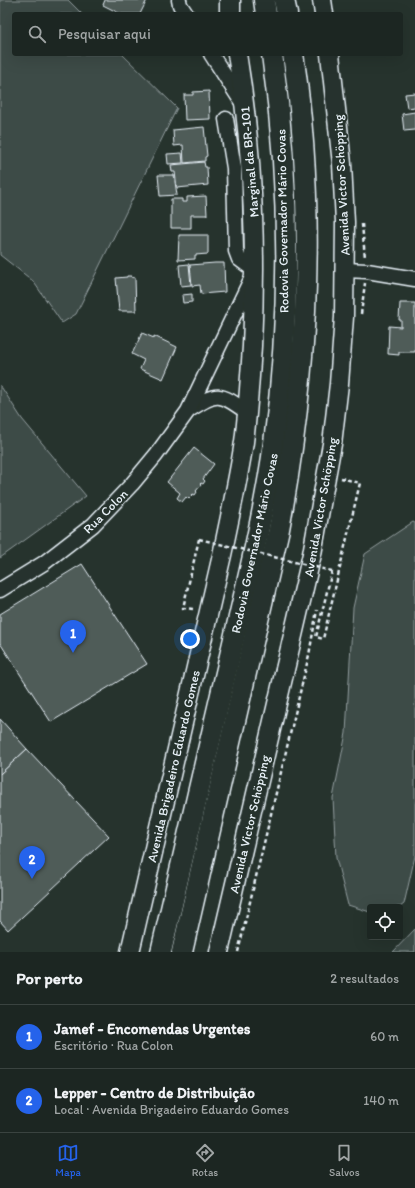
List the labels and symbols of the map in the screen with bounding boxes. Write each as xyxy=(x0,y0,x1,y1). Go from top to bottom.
street label: Marginal da BR-101 xyxy=(237,106,262,218)
street label: Avenida Victor Schöpping xyxy=(330,114,353,256)
street label: Rodovia Governador Mário Covas xyxy=(273,129,292,313)
street label: Avenida Victor Schöpping xyxy=(301,436,340,578)
street label: Rodovia Governador Mário Covas xyxy=(228,451,281,635)
street label: Rua Colon xyxy=(80,486,131,537)
pin: 1 xyxy=(60,620,86,653)
your location xyxy=(180,629,200,649)
street label: Avenida Brigadeiro Eduardo Gomes xyxy=(144,668,203,864)
street label: Avenida Victor Schöpping xyxy=(226,753,273,895)
pin: 2 xyxy=(19,846,45,879)

